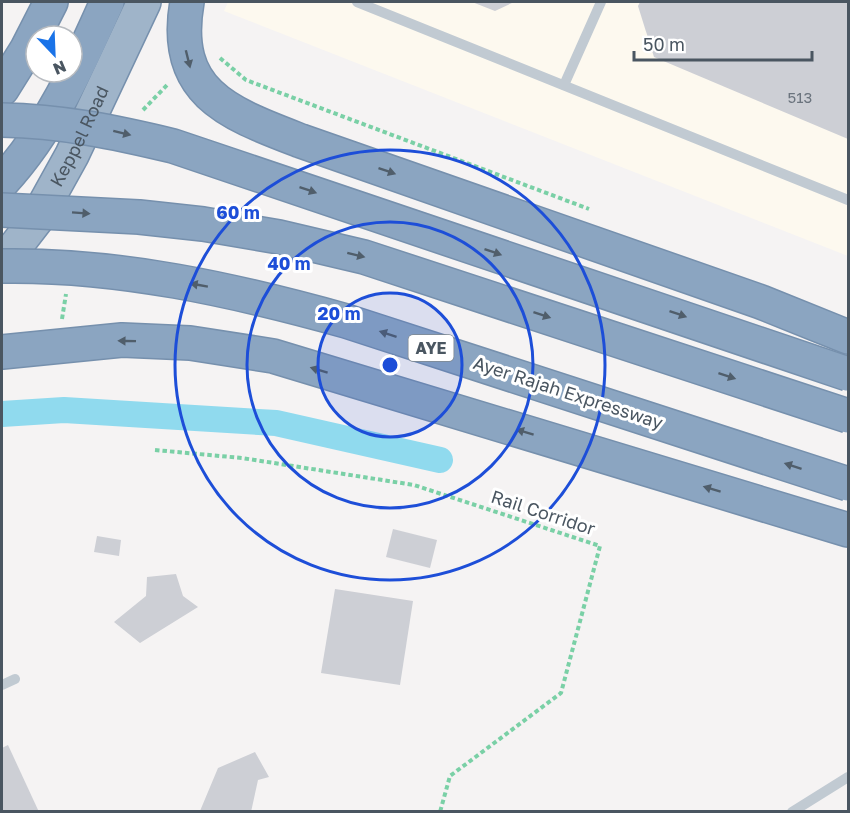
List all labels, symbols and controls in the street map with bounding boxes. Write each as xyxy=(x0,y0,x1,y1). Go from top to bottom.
north arrow xyxy=(24,24,84,84)
scale bar xyxy=(634,24,812,62)
text: 50 m xyxy=(643,33,685,55)
one-way arrow xyxy=(184,50,193,69)
text: N xyxy=(50,56,69,79)
street label: Keppel Road xyxy=(45,82,113,190)
house number: 513 xyxy=(788,88,812,106)
one-way arrow xyxy=(113,129,131,139)
one-way arrow xyxy=(378,166,396,176)
one-way arrow xyxy=(300,186,318,195)
text: 60 m xyxy=(216,201,260,223)
one-way arrow xyxy=(71,208,90,218)
one-way arrow xyxy=(484,248,502,258)
one-way arrow xyxy=(347,251,365,261)
text: 40 m xyxy=(267,252,311,274)
one-way arrow xyxy=(189,280,208,289)
text: 20 m xyxy=(318,302,360,324)
one-way arrow xyxy=(669,310,687,320)
one-way arrow xyxy=(533,311,551,321)
one-way arrow xyxy=(379,329,397,339)
road number: AYE xyxy=(408,335,454,361)
one-way arrow xyxy=(117,336,136,346)
street label: Ayer Rajah Expressway xyxy=(471,351,666,433)
centre of rings xyxy=(380,355,400,375)
one-way arrow xyxy=(310,365,328,374)
one-way arrow xyxy=(718,372,736,382)
one-way arrow xyxy=(516,427,534,436)
one-way arrow xyxy=(784,460,802,470)
one-way arrow xyxy=(703,484,721,493)
street label: Rail Corridor xyxy=(489,485,598,539)

